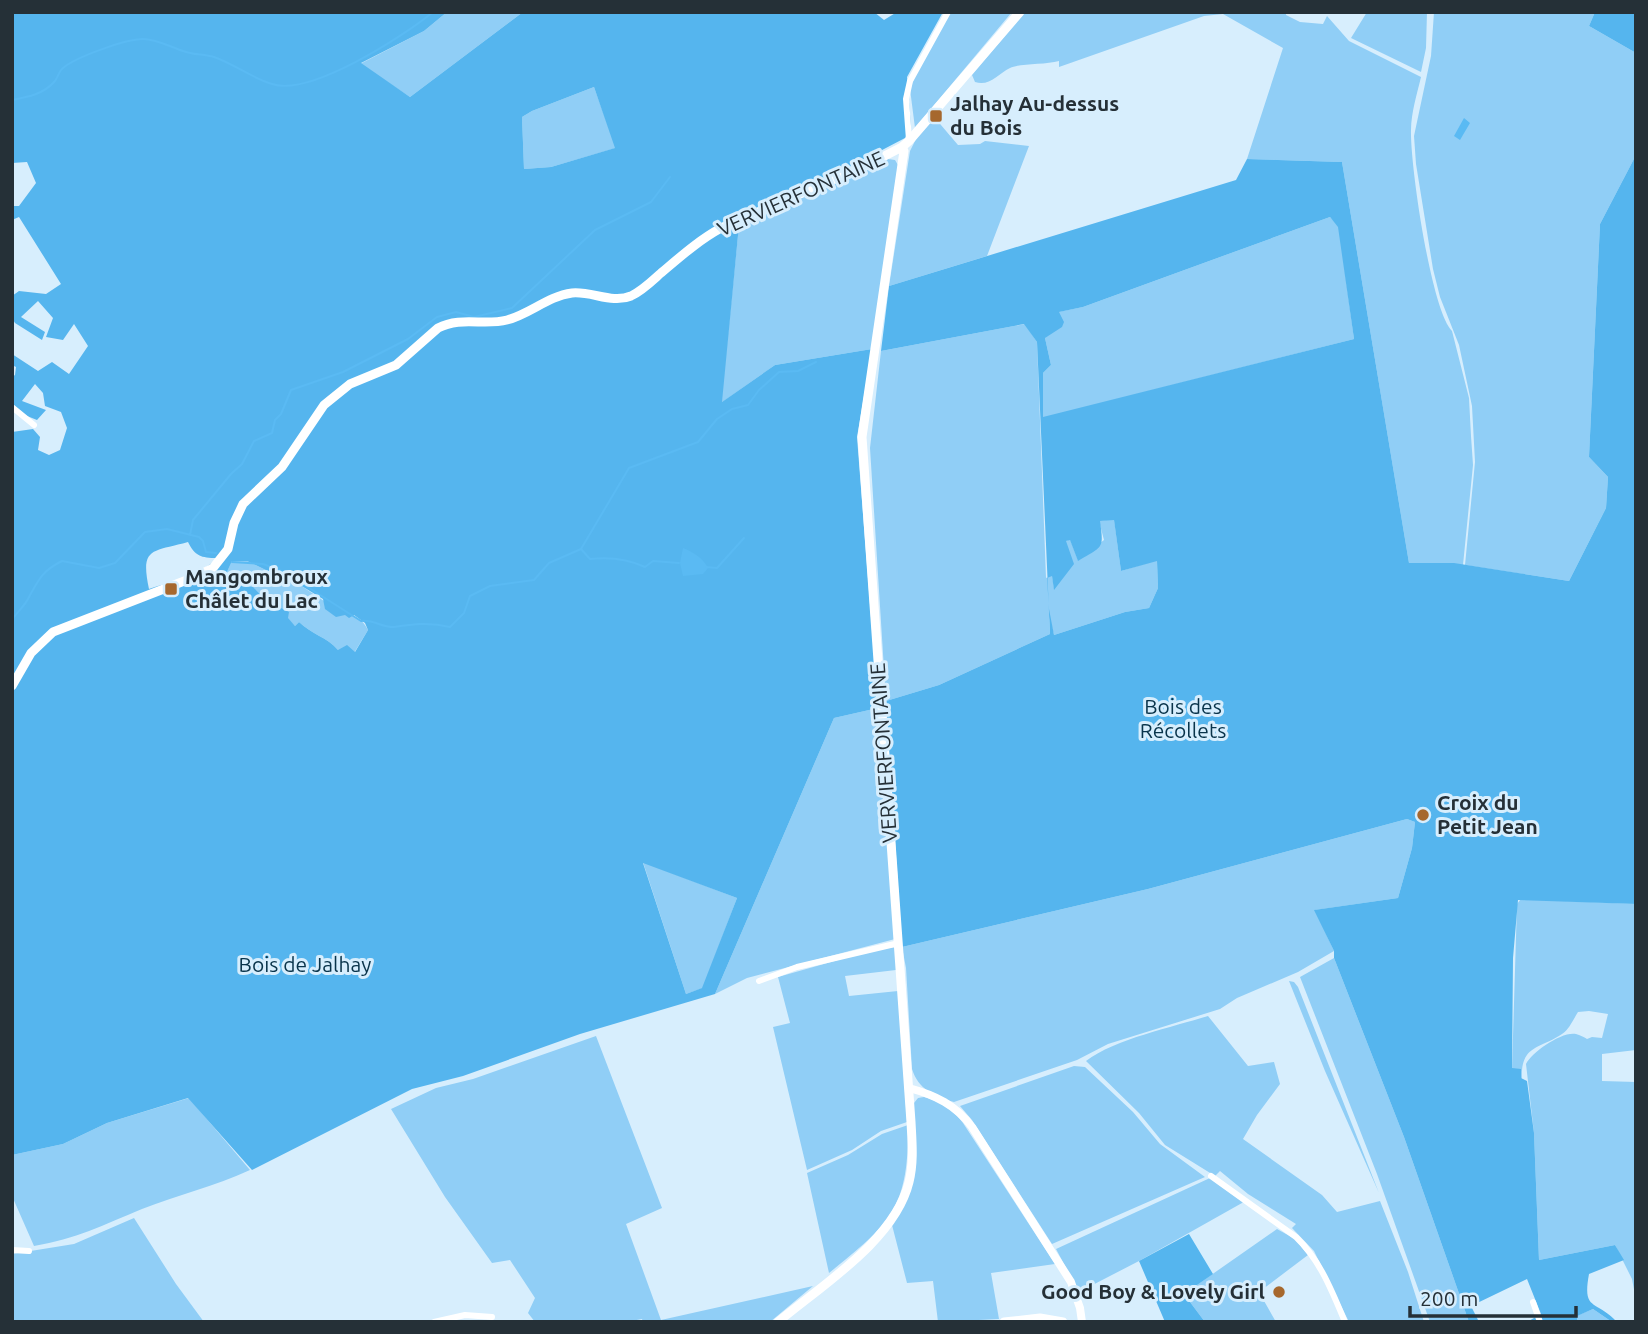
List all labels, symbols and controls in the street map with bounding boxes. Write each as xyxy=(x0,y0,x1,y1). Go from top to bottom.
place label: Jalhay Au-dessus du Bois xyxy=(950,91,1119,139)
marker: Jalhay Au-dessus du Bois xyxy=(928,108,944,124)
street label: VERVIERFONTAINE xyxy=(713,145,888,241)
place label: Mangombroux Châlet du Lac xyxy=(185,564,328,612)
marker: Mangombroux Châlet du Lac xyxy=(163,581,179,597)
street label: VERVIERFONTAINE xyxy=(865,662,901,844)
park label: Bois des Récollets xyxy=(1140,694,1226,742)
place label: Croix du Petit Jean xyxy=(1437,790,1538,838)
marker: Croix du Petit Jean xyxy=(1415,807,1431,823)
park label: Bois de Jalhay xyxy=(239,952,371,976)
scale bar xyxy=(1410,1274,1576,1318)
place label: Good Boy & Lovely Girl xyxy=(1041,1279,1265,1303)
marker: Good Boy & Lovely Girl xyxy=(1271,1284,1287,1300)
text: 200 m xyxy=(1420,1286,1478,1310)

